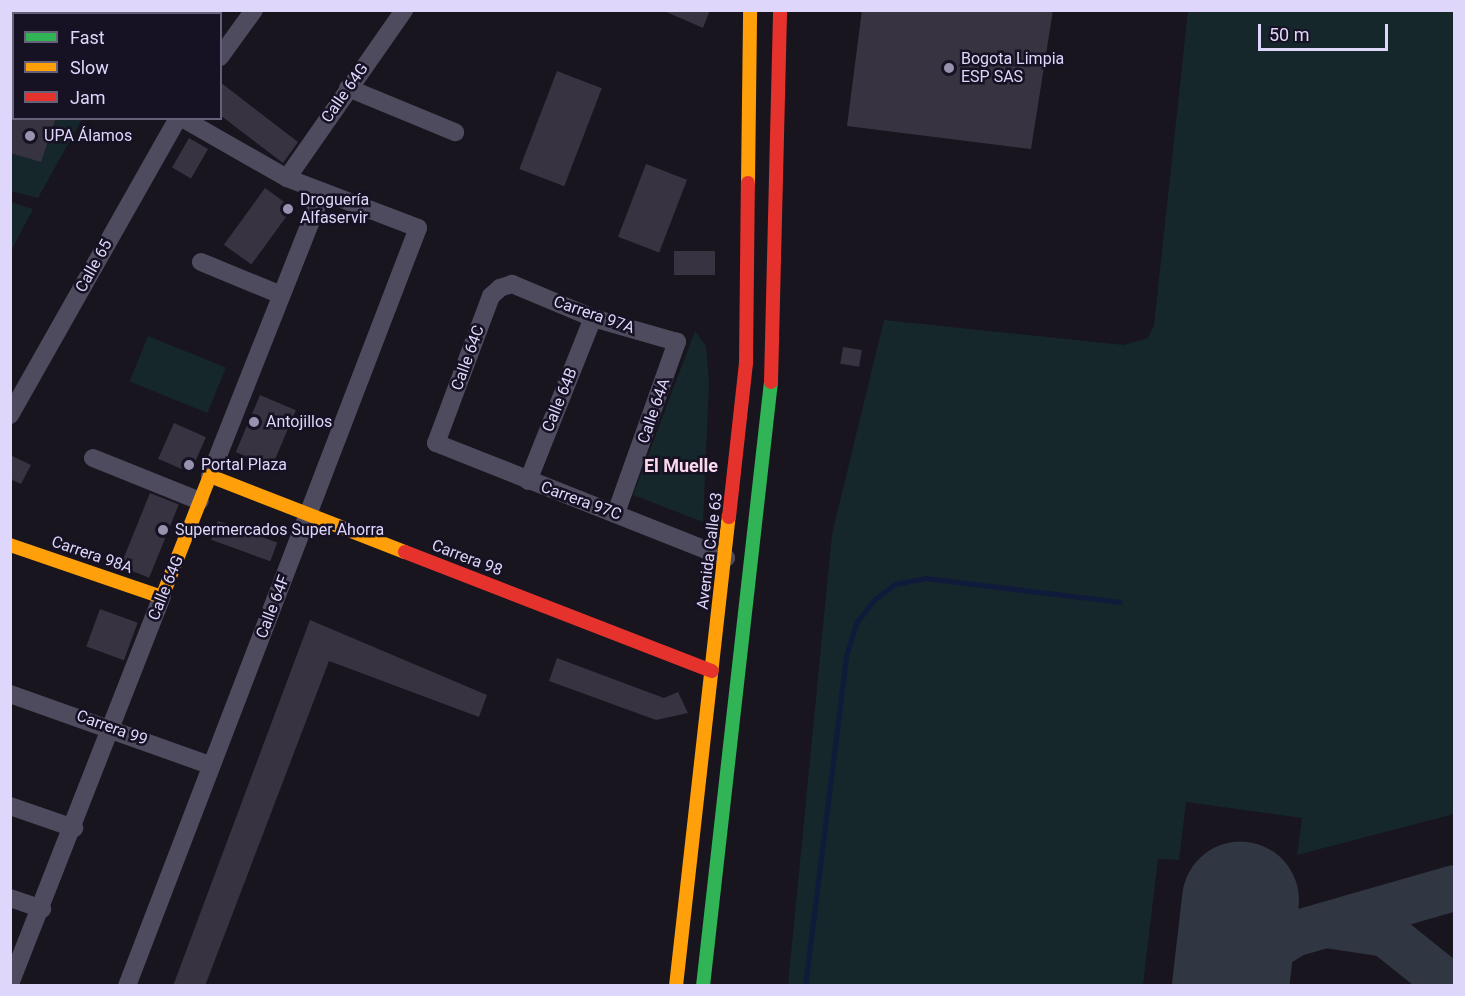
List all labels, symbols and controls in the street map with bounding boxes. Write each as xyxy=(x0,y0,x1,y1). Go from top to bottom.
legend xyxy=(12,12,222,120)
scale bar xyxy=(1261,12,1392,50)
text: 50 m xyxy=(1269,24,1309,45)
text: Fast xyxy=(70,27,105,48)
place label: Bogota Limpia ESP SAS xyxy=(961,49,1064,87)
text: Slow xyxy=(70,57,109,78)
street label: Calle 64G xyxy=(318,60,372,126)
marker: Bogota Limpia ESP SAS xyxy=(942,61,956,75)
text: Jam xyxy=(70,87,106,108)
place label: UPA Álamos xyxy=(44,126,132,146)
marker: UPA Álamos xyxy=(21,127,39,145)
place label: Droguería Alfaservir xyxy=(300,190,369,228)
marker: Droguería Alfaservir xyxy=(281,202,295,216)
street label: Calle 65 xyxy=(72,236,116,296)
street label: Carrera 97A xyxy=(551,292,637,338)
street label: Calle 64C xyxy=(447,323,489,393)
street label: Calle 64B xyxy=(538,365,582,435)
street label: Calle 64A xyxy=(634,376,674,446)
place label: Antojillos xyxy=(266,412,332,432)
marker: Antojillos xyxy=(247,415,261,429)
place label: Portal Plaza xyxy=(201,455,287,475)
district label: El Muelle xyxy=(644,455,718,477)
marker: Portal Plaza xyxy=(182,458,196,472)
street label: Carrera 97C xyxy=(538,478,624,524)
street label: Avenida Calle 63 xyxy=(693,491,727,611)
place label: Supermercados Super Ahorra xyxy=(175,520,384,540)
marker: Supermercados Super Ahorra xyxy=(156,523,170,537)
street label: Carrera 98A xyxy=(49,532,135,578)
street label: Carrera 98 xyxy=(429,536,505,580)
street label: Calle 64G xyxy=(144,553,188,623)
street label: Calle 64F xyxy=(252,573,294,641)
street label: Carrera 99 xyxy=(74,706,150,750)

